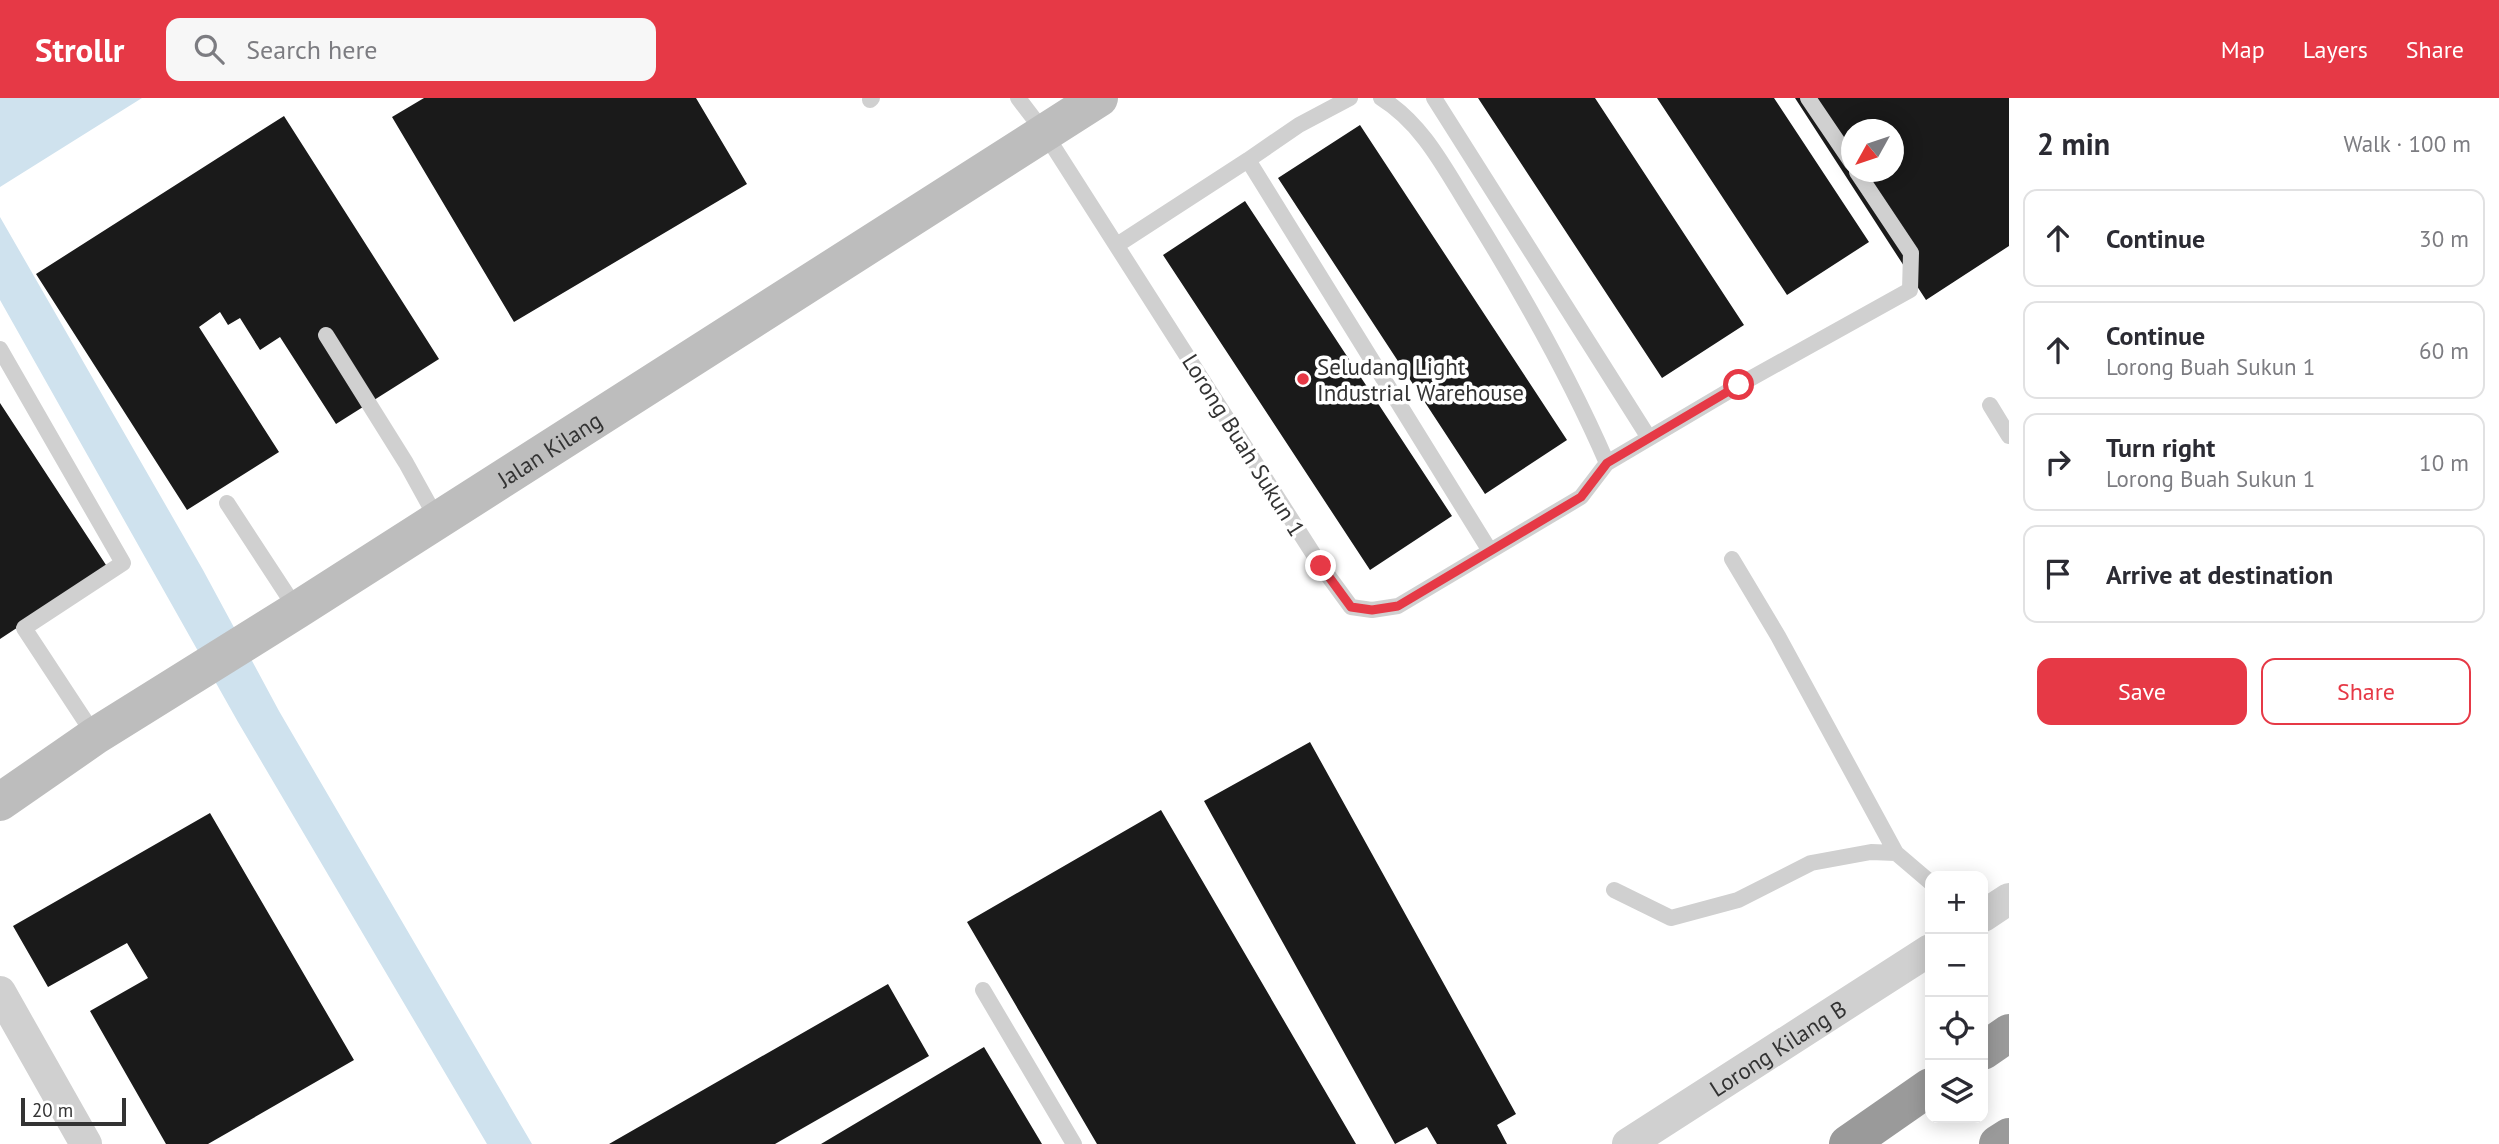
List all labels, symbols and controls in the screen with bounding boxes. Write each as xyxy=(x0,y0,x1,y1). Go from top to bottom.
search box xyxy=(166,18,656,81)
text: Strollr xyxy=(35,28,124,71)
icon: search xyxy=(190,30,228,68)
text: Search here xyxy=(246,33,377,66)
text: Map xyxy=(2221,34,2265,65)
text: Layers xyxy=(2303,34,2368,65)
text: Share xyxy=(2406,34,2464,65)
north arrow xyxy=(1841,119,1904,182)
text: 2 min xyxy=(2037,124,2110,163)
text: Walk · 100 m xyxy=(2344,129,2471,158)
icon: ahead xyxy=(2039,219,2077,257)
text: Continue xyxy=(2106,222,2205,255)
text: 30 m xyxy=(2419,224,2469,253)
text: Continue xyxy=(2106,319,2205,352)
icon: ahead xyxy=(2039,331,2077,369)
text: 60 m xyxy=(2419,336,2469,365)
street label: Lorong Buah Sukun 1 xyxy=(1176,349,1312,541)
place label: Seludang Light Industrial Warehouse xyxy=(1317,352,1524,407)
text: Lorong Buah Sukun 1 xyxy=(2106,352,2315,381)
route start xyxy=(1723,369,1754,400)
marker: Seludang Light Industrial Warehouse xyxy=(1295,371,1311,387)
street label: Jalan Kilang xyxy=(491,405,607,494)
text: Turn right xyxy=(2106,431,2215,464)
icon: right xyxy=(2039,443,2077,481)
text: 10 m xyxy=(2419,448,2469,477)
text: Lorong Buah Sukun 1 xyxy=(2106,464,2315,493)
route end xyxy=(1305,550,1336,581)
icon: arrive xyxy=(2039,555,2077,593)
text: Arrive at destination xyxy=(2106,558,2333,591)
button: Save xyxy=(2037,658,2247,725)
button: Share xyxy=(2261,658,2471,725)
map controls xyxy=(1925,871,1988,1123)
button: + xyxy=(1925,871,1988,934)
button: − xyxy=(1925,934,1988,997)
street label: Lorong Kilang B xyxy=(1704,993,1852,1102)
button: locate xyxy=(1925,997,1988,1060)
button: layers xyxy=(1925,1060,1988,1123)
scale bar xyxy=(21,1095,126,1127)
text: 20 m xyxy=(32,1098,73,1122)

